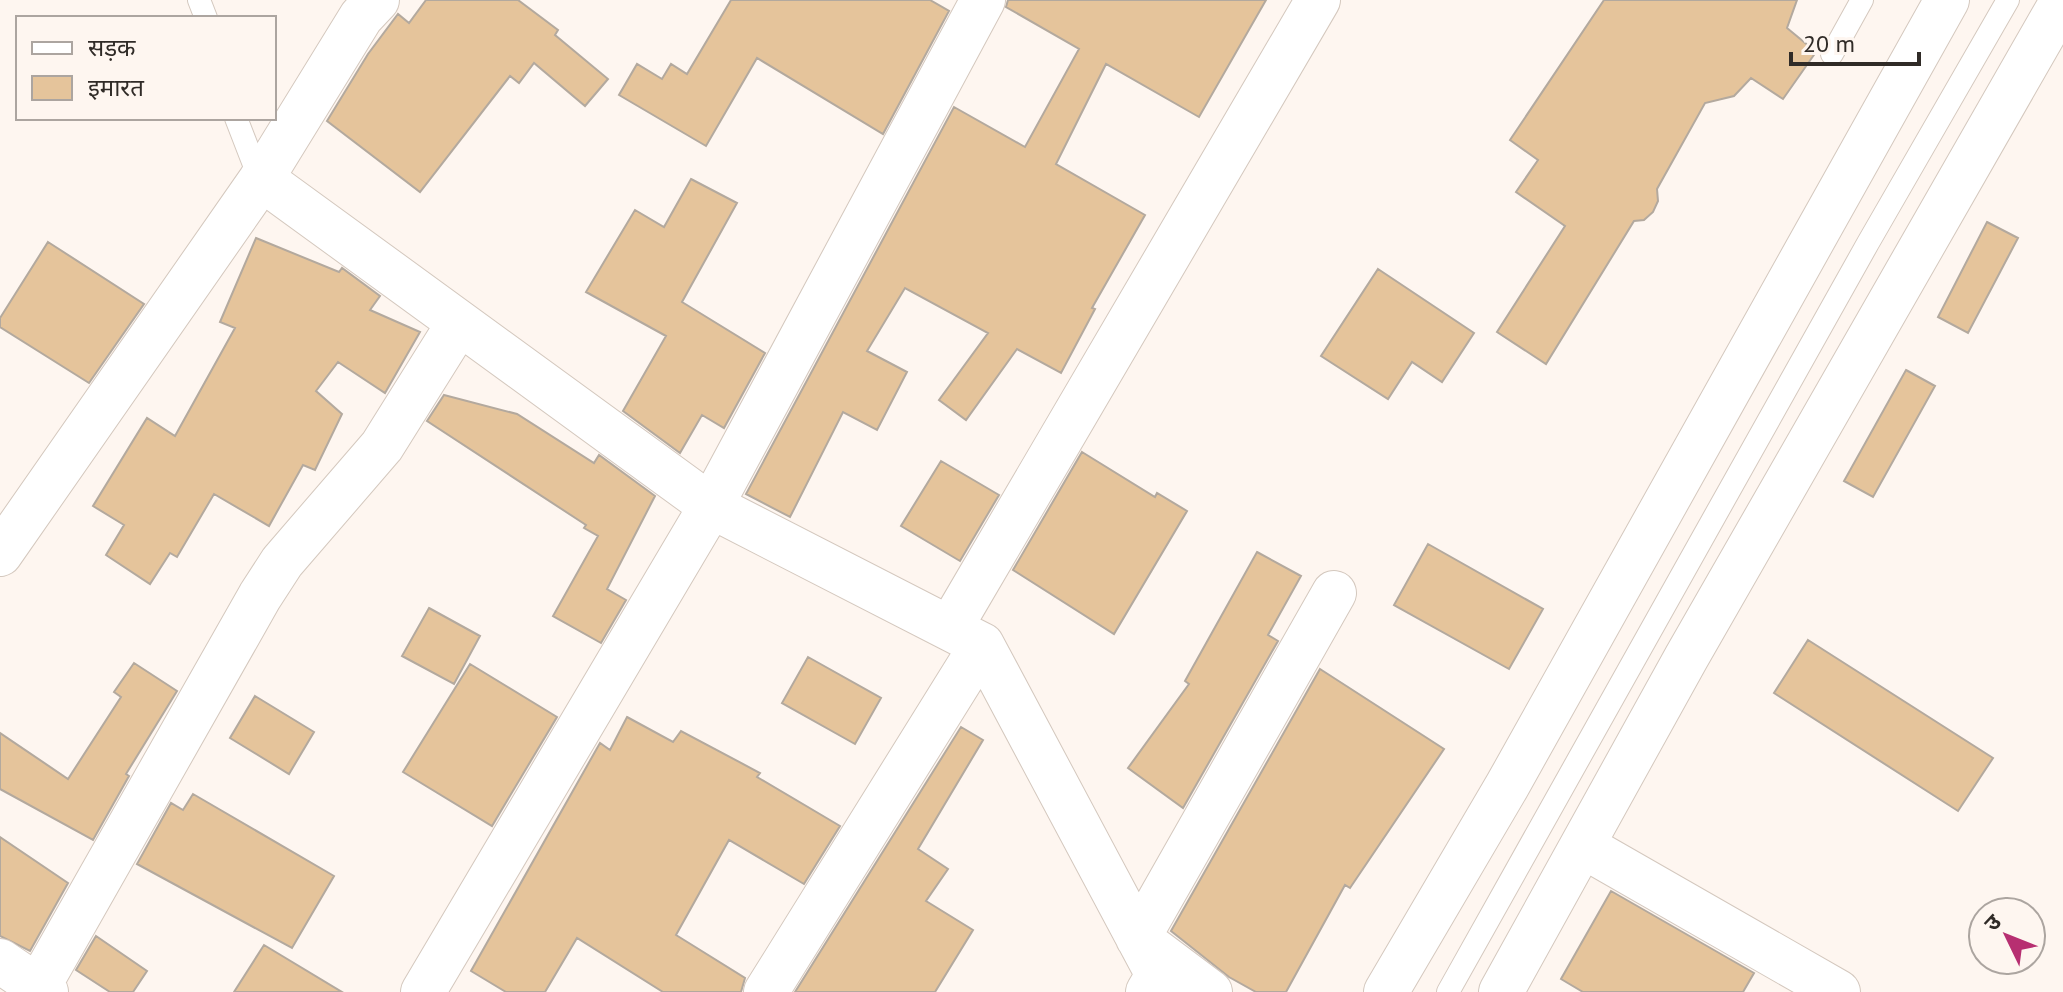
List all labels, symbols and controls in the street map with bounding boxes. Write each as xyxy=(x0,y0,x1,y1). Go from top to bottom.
legend xyxy=(16,16,276,120)
scale bar xyxy=(1791,16,1919,66)
text: 20 m xyxy=(1803,28,1855,59)
text: सड़क xyxy=(88,32,136,63)
text: इमारत xyxy=(88,72,145,103)
north arrow xyxy=(1967,896,2047,976)
text: उ xyxy=(1978,907,2008,937)

